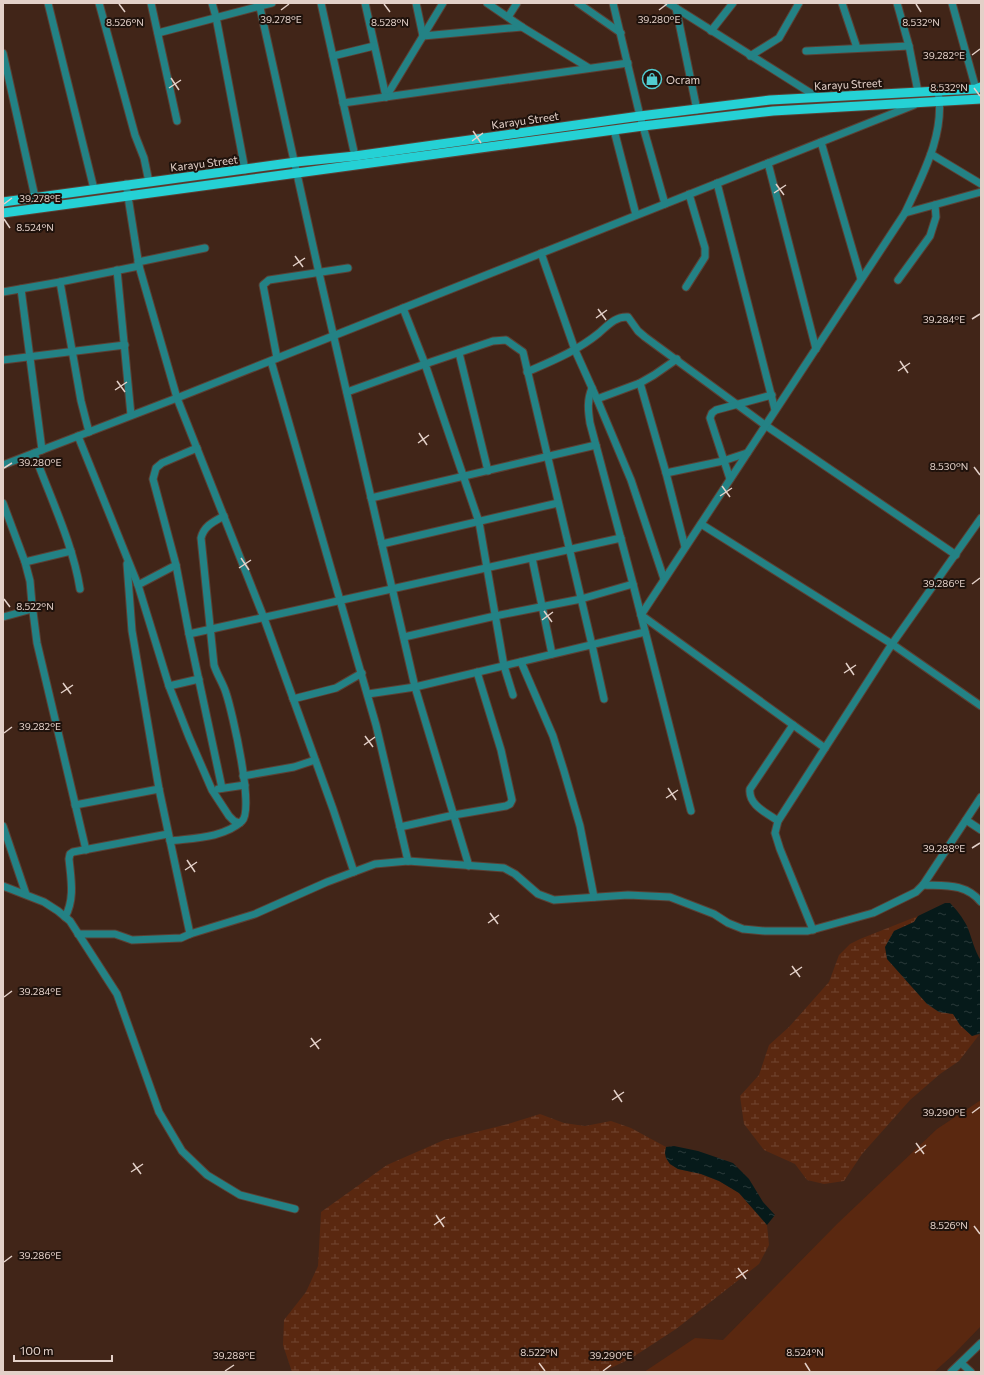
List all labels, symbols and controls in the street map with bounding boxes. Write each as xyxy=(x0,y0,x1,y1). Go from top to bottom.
text: 39.278°E xyxy=(260,13,302,25)
text: 39.280°E xyxy=(638,13,680,25)
text: 8.526°N xyxy=(106,16,144,28)
text: 8.528°N xyxy=(371,16,409,28)
text: 8.532°N xyxy=(902,16,940,28)
text: 39.282°E xyxy=(923,49,965,61)
shop icon: Ocram xyxy=(641,68,663,90)
place label: Ocram xyxy=(666,73,700,86)
street label: Karayu Street xyxy=(814,76,883,92)
text: 8.532°N xyxy=(930,81,968,93)
street label: Karayu Street xyxy=(490,109,560,131)
street label: Karayu Street xyxy=(169,152,239,174)
text: 39.278°E xyxy=(19,192,61,204)
text: 8.524°N xyxy=(16,221,54,233)
text: 39.284°E xyxy=(923,313,965,325)
text: 39.280°E xyxy=(19,456,61,468)
text: 8.530°N xyxy=(930,460,968,472)
text: 39.286°E xyxy=(923,577,965,589)
text: 8.522°N xyxy=(16,600,54,612)
text: 39.282°E xyxy=(19,720,61,732)
text: 39.288°E xyxy=(923,842,965,854)
text: 39.284°E xyxy=(19,985,61,997)
text: 39.290°E xyxy=(923,1106,965,1118)
text: 8.526°N xyxy=(930,1219,968,1231)
text: 39.286°E xyxy=(19,1249,61,1261)
scale bar xyxy=(14,1337,112,1363)
text: 100 m xyxy=(20,1343,54,1357)
text: 8.522°N xyxy=(520,1346,558,1358)
text: 8.524°N xyxy=(786,1346,824,1358)
text: 39.288°E xyxy=(213,1349,255,1361)
text: 39.290°E xyxy=(590,1349,632,1361)

